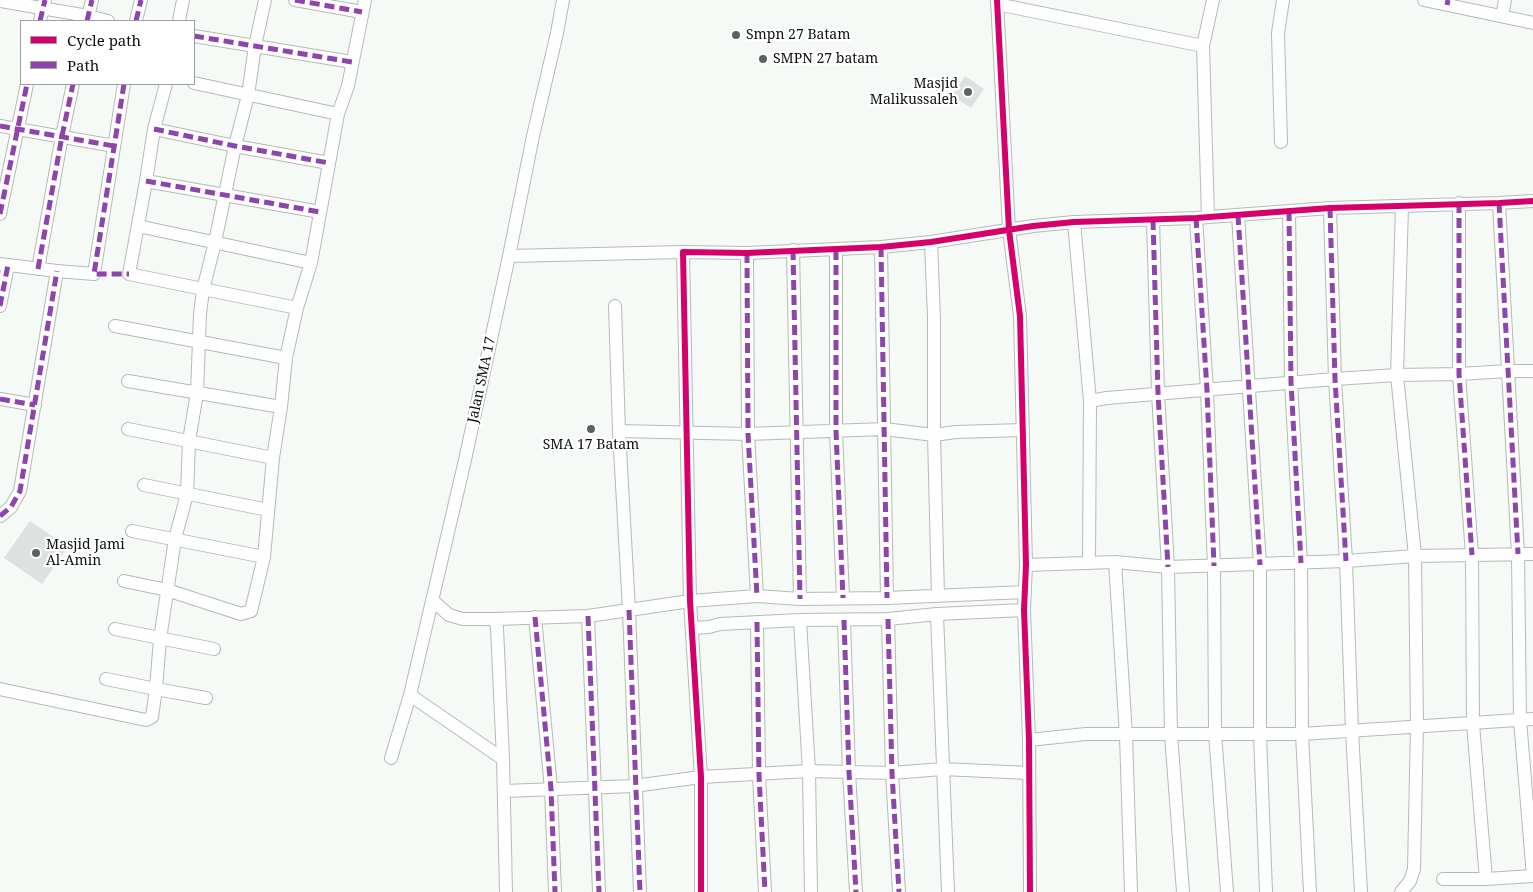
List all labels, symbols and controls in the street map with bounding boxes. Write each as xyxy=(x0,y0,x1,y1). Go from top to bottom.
legend xyxy=(20,20,195,85)
place label: Smpn 27 Batam xyxy=(746,27,850,43)
marker: Smpn 27 Batam xyxy=(730,29,742,41)
text: Cycle path xyxy=(67,30,141,50)
place label: SMPN 27 batam xyxy=(773,51,878,67)
marker: SMPN 27 batam xyxy=(757,53,769,65)
text: Path xyxy=(67,55,99,75)
place label: Masjid Malikussaleh xyxy=(870,76,958,108)
marker: Masjid Malikussaleh xyxy=(962,86,974,98)
street label: Jalan SMA 17 xyxy=(465,335,499,425)
marker: SMA 17 Batam xyxy=(585,423,597,435)
place label: SMA 17 Batam xyxy=(543,437,639,453)
place label: Masjid Jami Al-Amin xyxy=(46,537,125,570)
marker: Masjid Jami Al-Amin xyxy=(30,547,42,559)

